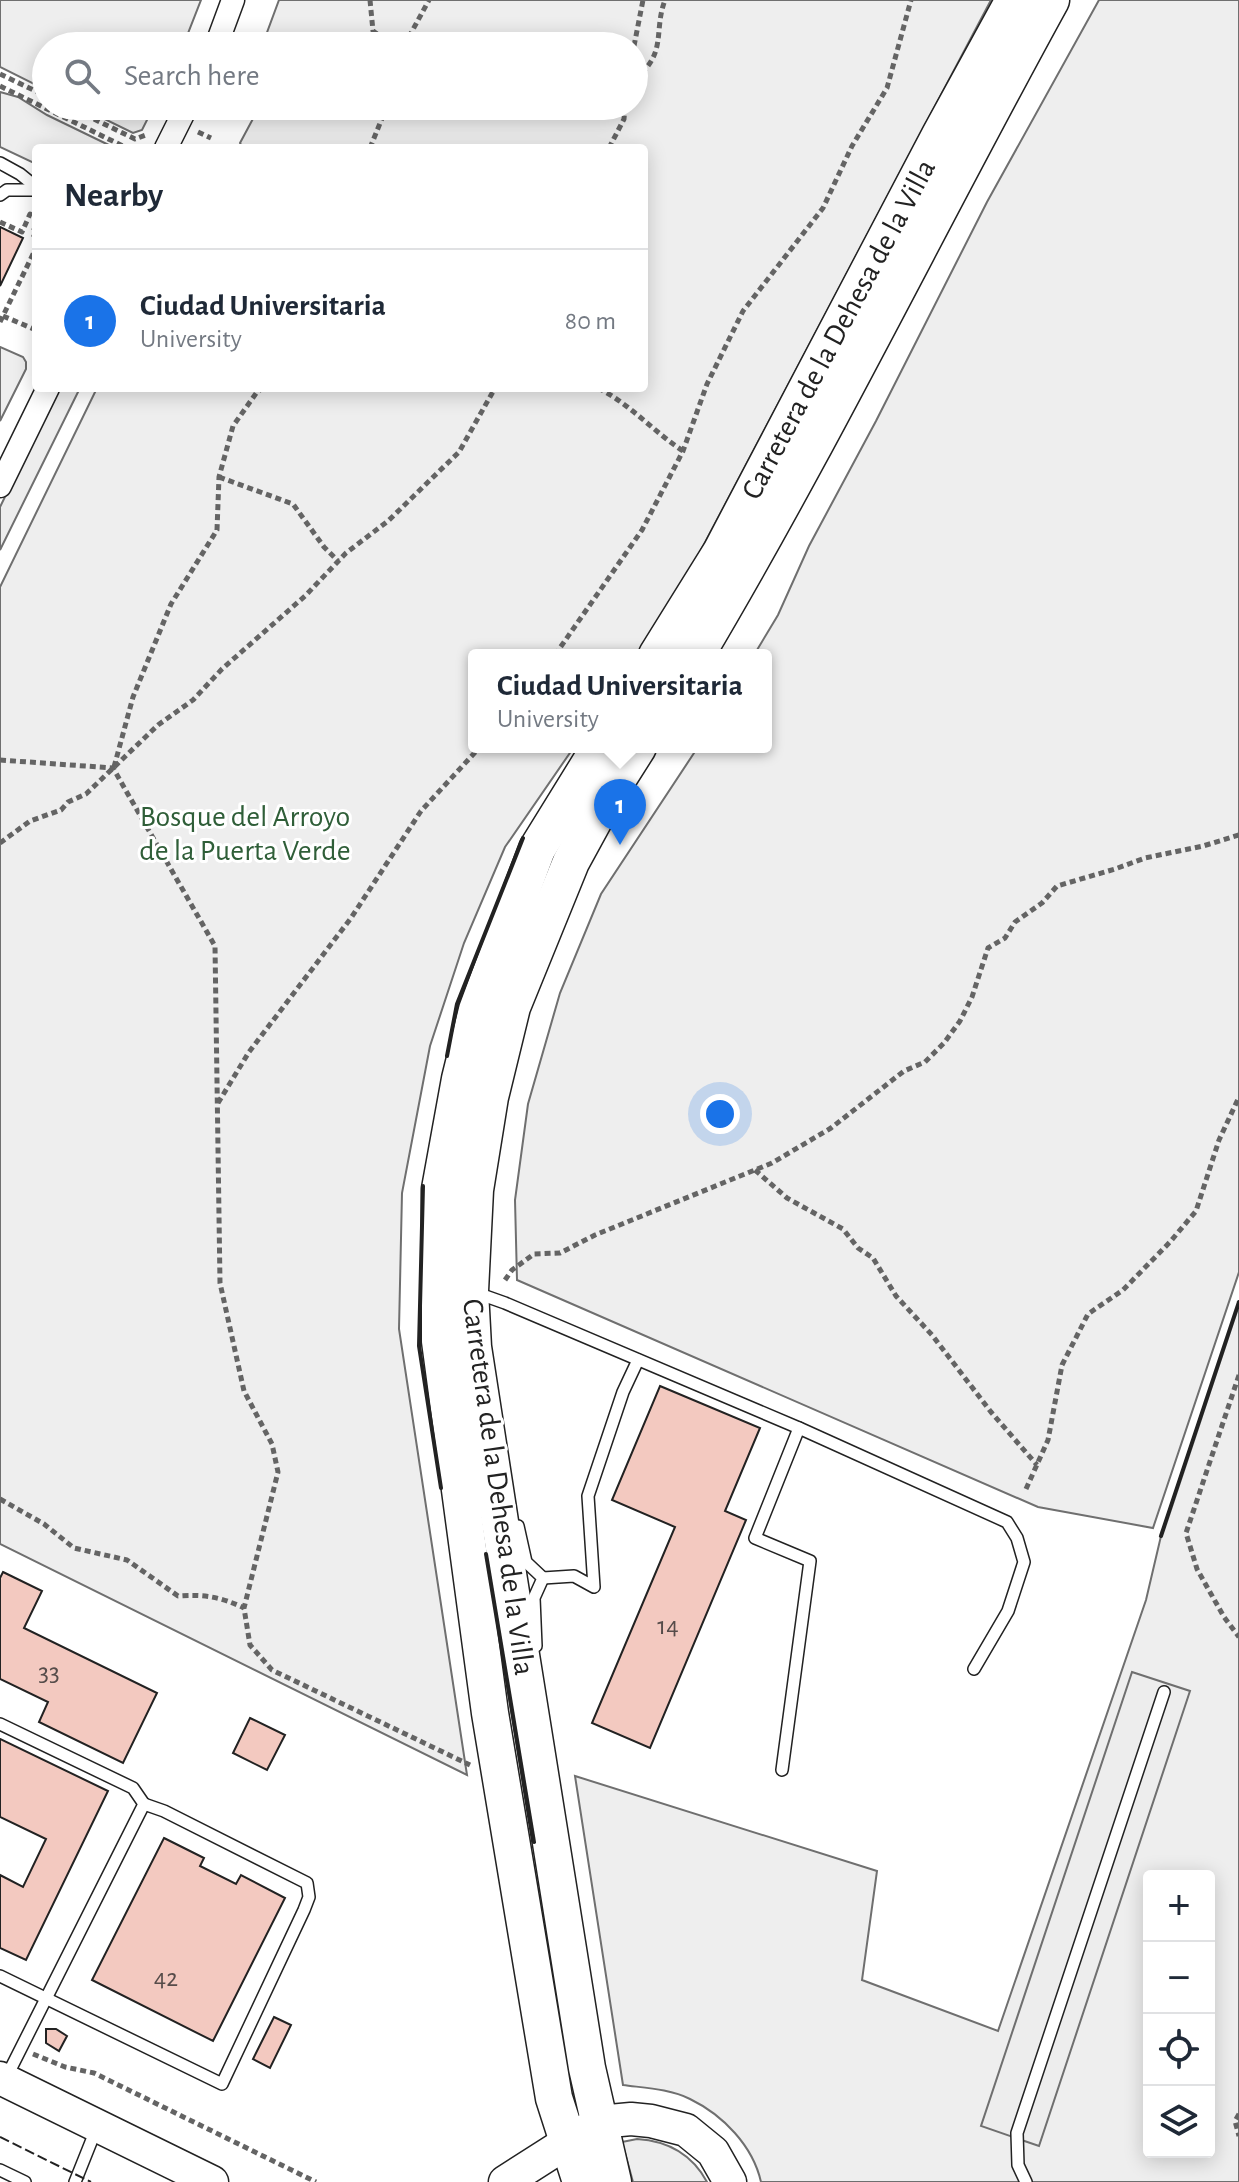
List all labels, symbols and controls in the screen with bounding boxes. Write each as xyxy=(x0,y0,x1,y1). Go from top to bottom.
search box xyxy=(32,32,648,120)
icon: search xyxy=(60,54,104,98)
text: Search here xyxy=(124,61,260,91)
street label: Carretera de la Dehesa de la Villa xyxy=(736,155,941,504)
text: Nearby xyxy=(64,179,163,213)
text: Ciudad Universitaria xyxy=(140,291,386,321)
text: 1 xyxy=(85,308,95,334)
text: 80 m xyxy=(565,308,616,334)
text: University xyxy=(140,326,242,352)
popup xyxy=(468,649,772,753)
text: Ciudad Universitaria xyxy=(497,671,743,701)
text: University xyxy=(497,706,599,732)
pin: 1 xyxy=(594,779,646,845)
park label: Bosque del Arroyo de la Puerta Verde xyxy=(139,802,351,866)
your location xyxy=(700,1094,740,1134)
street label: Carretera de la Dehesa de la Villa xyxy=(457,1297,539,1677)
house number: 14 xyxy=(657,1613,679,1639)
house number: 33 xyxy=(38,1660,60,1686)
map controls xyxy=(1143,1870,1215,2158)
button: + xyxy=(1143,1870,1215,1942)
button: − xyxy=(1143,1942,1215,2014)
house number: 42 xyxy=(154,1965,178,1991)
button: locate xyxy=(1143,2014,1215,2086)
button: layers xyxy=(1143,2086,1215,2158)

